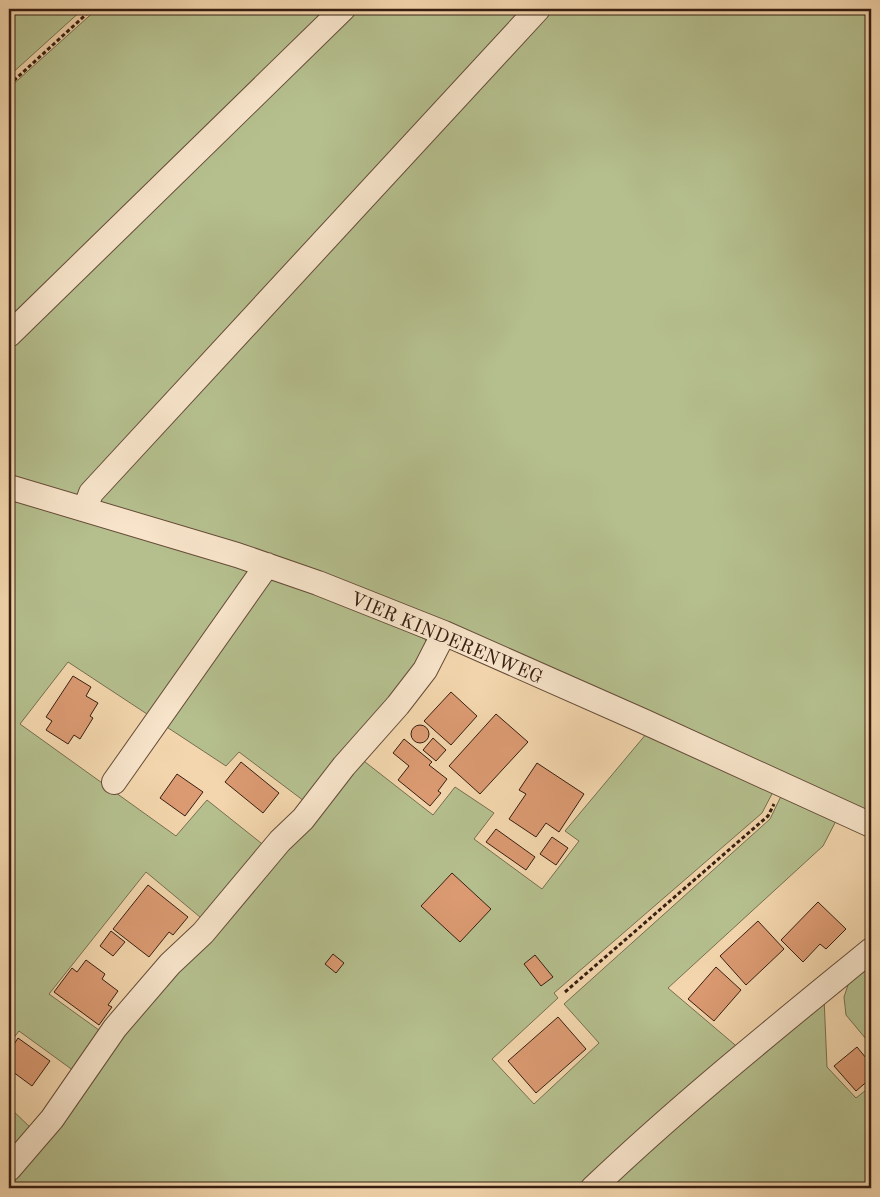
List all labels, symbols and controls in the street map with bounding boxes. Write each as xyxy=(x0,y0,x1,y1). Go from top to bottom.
street label: VIER KINDERENWEG xyxy=(347,590,545,689)

